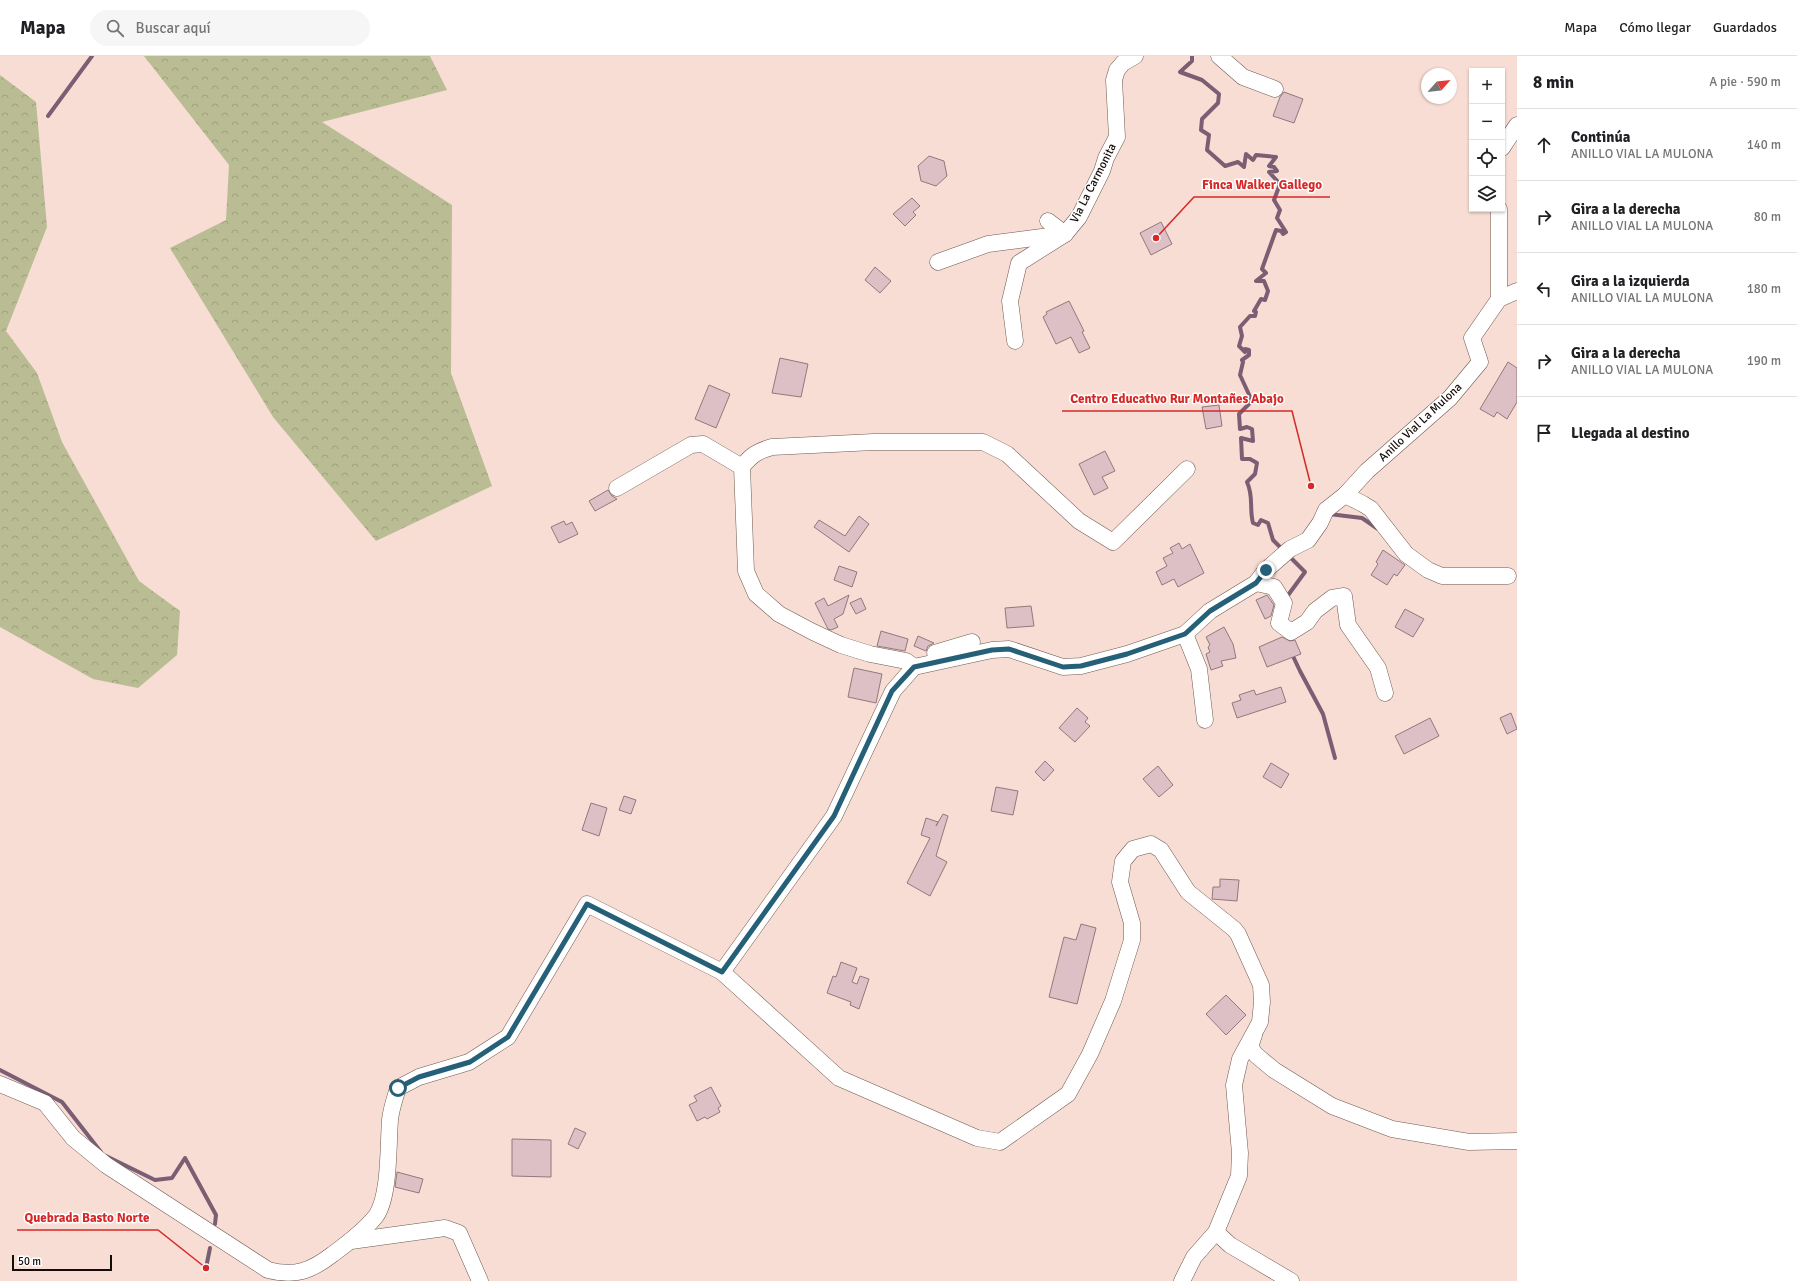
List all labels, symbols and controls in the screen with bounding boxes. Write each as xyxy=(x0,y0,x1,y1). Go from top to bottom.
search box xyxy=(90,10,370,46)
text: Mapa xyxy=(20,16,66,40)
icon: search xyxy=(104,17,126,39)
text: Buscar aquí xyxy=(136,19,211,37)
text: Mapa xyxy=(1564,19,1597,36)
text: Cómo llegar xyxy=(1619,19,1691,36)
text: Guardados xyxy=(1713,19,1777,36)
north arrow xyxy=(1421,68,1457,104)
map controls xyxy=(1469,68,1505,212)
button: + xyxy=(1469,68,1505,104)
text: 8 min xyxy=(1533,72,1574,93)
text: A pie · 590 m xyxy=(1709,74,1781,90)
button: − xyxy=(1469,104,1505,140)
text: Continúa xyxy=(1571,128,1630,146)
icon: ahead xyxy=(1533,134,1555,156)
text: 140 m xyxy=(1747,137,1781,153)
button: locate xyxy=(1469,140,1505,176)
street label: Via La Carmonita xyxy=(1067,141,1120,225)
text: ANILLO VIAL LA MULONA xyxy=(1571,146,1713,162)
callout: Finca Walker Gallego xyxy=(1194,172,1330,197)
button: layers xyxy=(1469,176,1505,212)
text: Finca Walker Gallego xyxy=(1202,177,1322,193)
text: Gira a la derecha xyxy=(1571,200,1681,218)
icon: right xyxy=(1533,206,1555,228)
text: 80 m xyxy=(1754,209,1781,225)
text: ANILLO VIAL LA MULONA xyxy=(1571,218,1713,234)
text: Gira a la izquierda xyxy=(1571,272,1690,290)
icon: left xyxy=(1533,278,1555,300)
text: 180 m xyxy=(1747,281,1781,297)
text: ANILLO VIAL LA MULONA xyxy=(1571,290,1713,306)
text: Gira a la derecha xyxy=(1571,344,1681,362)
icon: right xyxy=(1533,350,1555,372)
text: 190 m xyxy=(1747,353,1781,369)
text: ANILLO VIAL LA MULONA xyxy=(1571,362,1713,378)
street label: Anillo Vial La Mulona xyxy=(1376,380,1465,465)
callout: Centro Educativo Rur Montañes Abajo xyxy=(1062,386,1292,411)
text: Centro Educativo Rur Montañes Abajo xyxy=(1070,391,1284,407)
icon: arrive xyxy=(1533,422,1555,444)
text: Llegada al destino xyxy=(1571,424,1690,442)
route end xyxy=(1257,561,1275,579)
route start xyxy=(389,1079,407,1097)
callout: Quebrada Basto Norte xyxy=(17,1205,158,1230)
text: Quebrada Basto Norte xyxy=(25,1210,150,1226)
scale bar xyxy=(12,1253,112,1272)
text: 50 m xyxy=(18,1255,41,1268)

